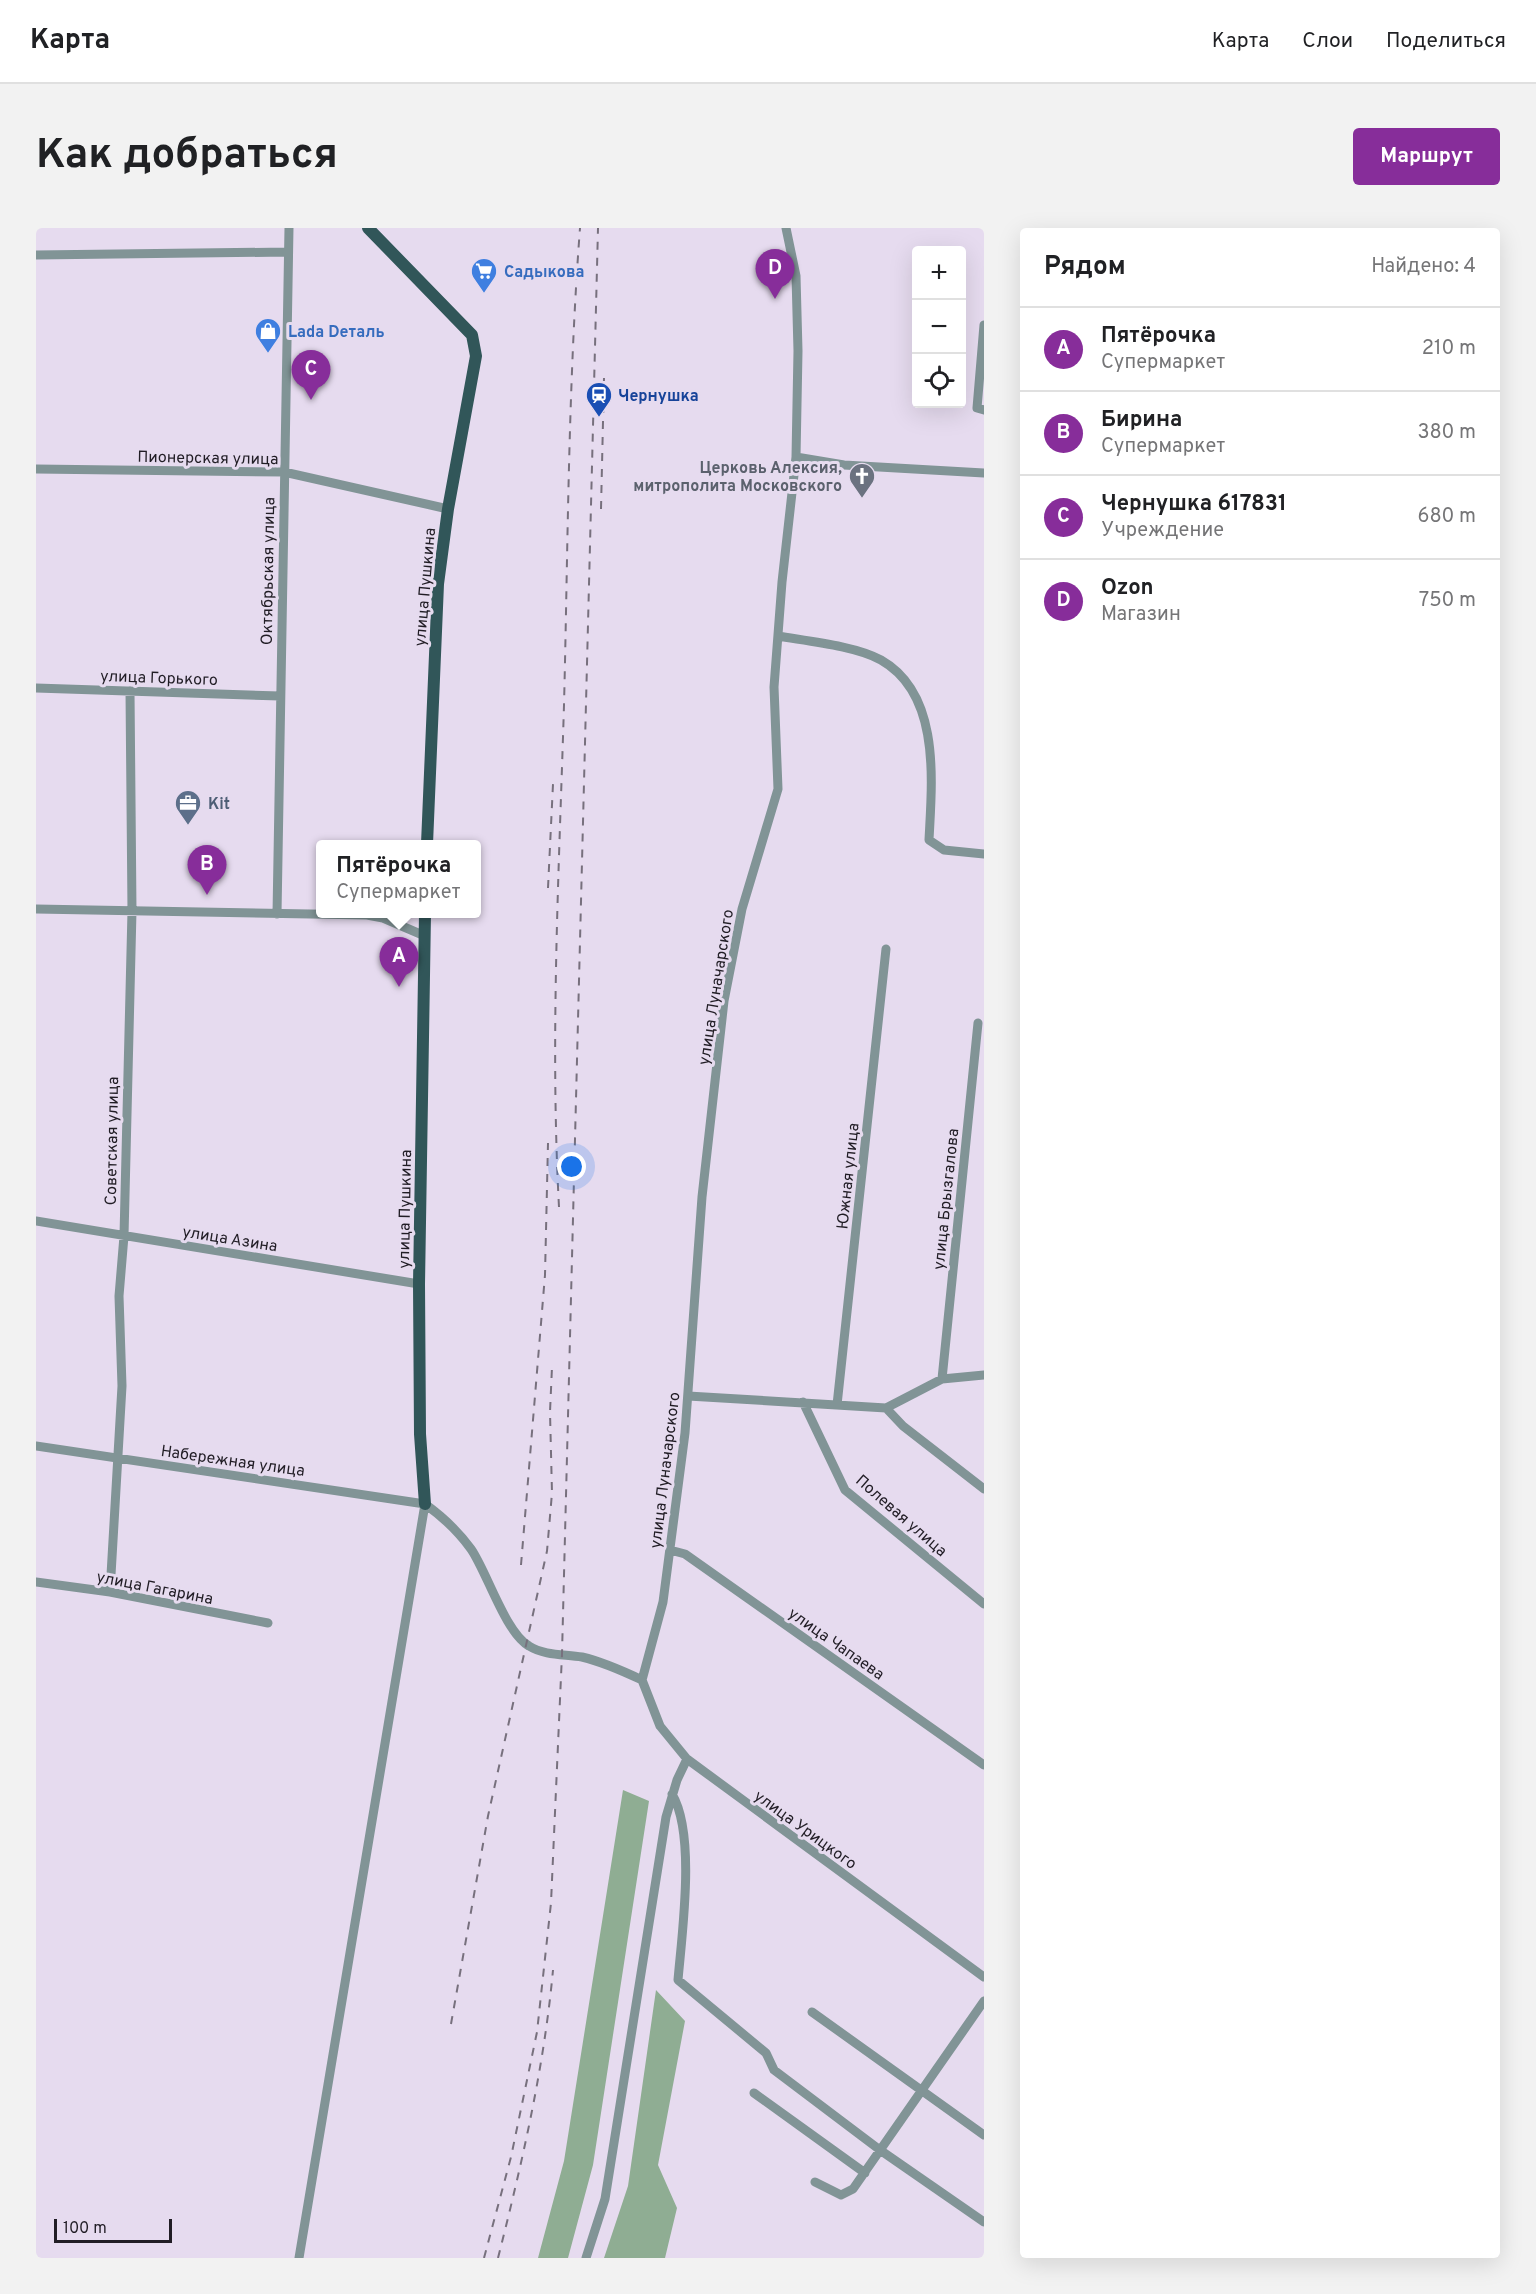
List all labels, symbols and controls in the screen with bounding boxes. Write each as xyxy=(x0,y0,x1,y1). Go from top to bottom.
text: Карта xyxy=(30,23,110,59)
text: Карта xyxy=(1212,28,1269,55)
text: Слои xyxy=(1302,28,1353,55)
text: Поделиться xyxy=(1386,28,1506,55)
button: Маршрут xyxy=(1353,128,1500,185)
text: Как добраться xyxy=(36,130,338,183)
map controls xyxy=(912,246,966,408)
button: + xyxy=(912,246,966,300)
pin: D xyxy=(756,250,794,299)
text: Рядом xyxy=(1044,251,1126,284)
text: Найдено: 4 xyxy=(1371,254,1476,280)
supermarket icon: Садыкова xyxy=(469,256,499,294)
place label: Садыкова xyxy=(504,263,584,283)
button: − xyxy=(912,300,966,354)
shop icon: Lada Dеталь xyxy=(253,316,283,354)
place label: Lada Dеталь xyxy=(288,323,385,343)
text: Пятёрочка xyxy=(1101,323,1216,350)
text: A xyxy=(1056,336,1071,362)
text: 210 m xyxy=(1422,336,1476,362)
pin: C xyxy=(292,350,330,400)
text: Супермаркет xyxy=(1101,350,1225,376)
button: locate xyxy=(912,354,966,408)
station icon: Чернушка xyxy=(584,380,614,418)
place label: Чернушка xyxy=(618,387,699,407)
text: Бирина xyxy=(1101,407,1182,434)
text: B xyxy=(1057,420,1070,446)
text: 380 m xyxy=(1417,420,1476,446)
text: Супермаркет xyxy=(1101,434,1225,460)
street label: Пионерская улица xyxy=(137,448,279,470)
place label: Церковь Алексия, митрополита Московского xyxy=(633,459,842,497)
church icon: Церковь Алексия, митрополита Московского xyxy=(847,461,877,499)
text: Чернушка 617831 xyxy=(1101,491,1287,518)
street label: Октябрьская улица xyxy=(258,497,280,645)
text: C xyxy=(1057,504,1070,530)
text: 680 m xyxy=(1418,504,1476,530)
text: Учреждение xyxy=(1101,518,1224,544)
street label: улица Пушкина xyxy=(411,527,441,647)
text: Ozon xyxy=(1101,575,1154,602)
text: D xyxy=(1056,588,1071,614)
text: 750 m xyxy=(1419,588,1476,614)
text: Магазин xyxy=(1101,602,1181,628)
street label: улица Горького xyxy=(100,667,218,691)
office icon: Kit xyxy=(173,788,203,826)
place label: Kit xyxy=(208,795,230,815)
popup xyxy=(316,840,481,918)
pin: B xyxy=(188,846,226,895)
text: Пятёрочка xyxy=(336,853,451,880)
text: Супермаркет xyxy=(336,880,461,906)
street label: улица Луначарского xyxy=(695,908,739,1067)
pin: A xyxy=(380,938,418,987)
street label: Советская улица xyxy=(102,1076,124,1206)
street label: Южная улица xyxy=(833,1122,865,1230)
street label: улица Брызгалова xyxy=(930,1127,964,1271)
street label: улица Пушкина xyxy=(395,1149,417,1269)
your location xyxy=(557,1152,586,1181)
street label: улица Азина xyxy=(181,1223,279,1257)
street label: улица Луначарского xyxy=(646,1391,686,1550)
street label: Набережная улица xyxy=(159,1442,306,1482)
street label: Полевая улица xyxy=(851,1471,951,1562)
street label: улица Гагарина xyxy=(95,1568,215,1610)
street label: улица Чапаева xyxy=(784,1604,888,1685)
street label: улица Урицкого xyxy=(750,1787,860,1875)
scale bar xyxy=(54,2216,172,2244)
text: 100 m xyxy=(63,2219,107,2239)

